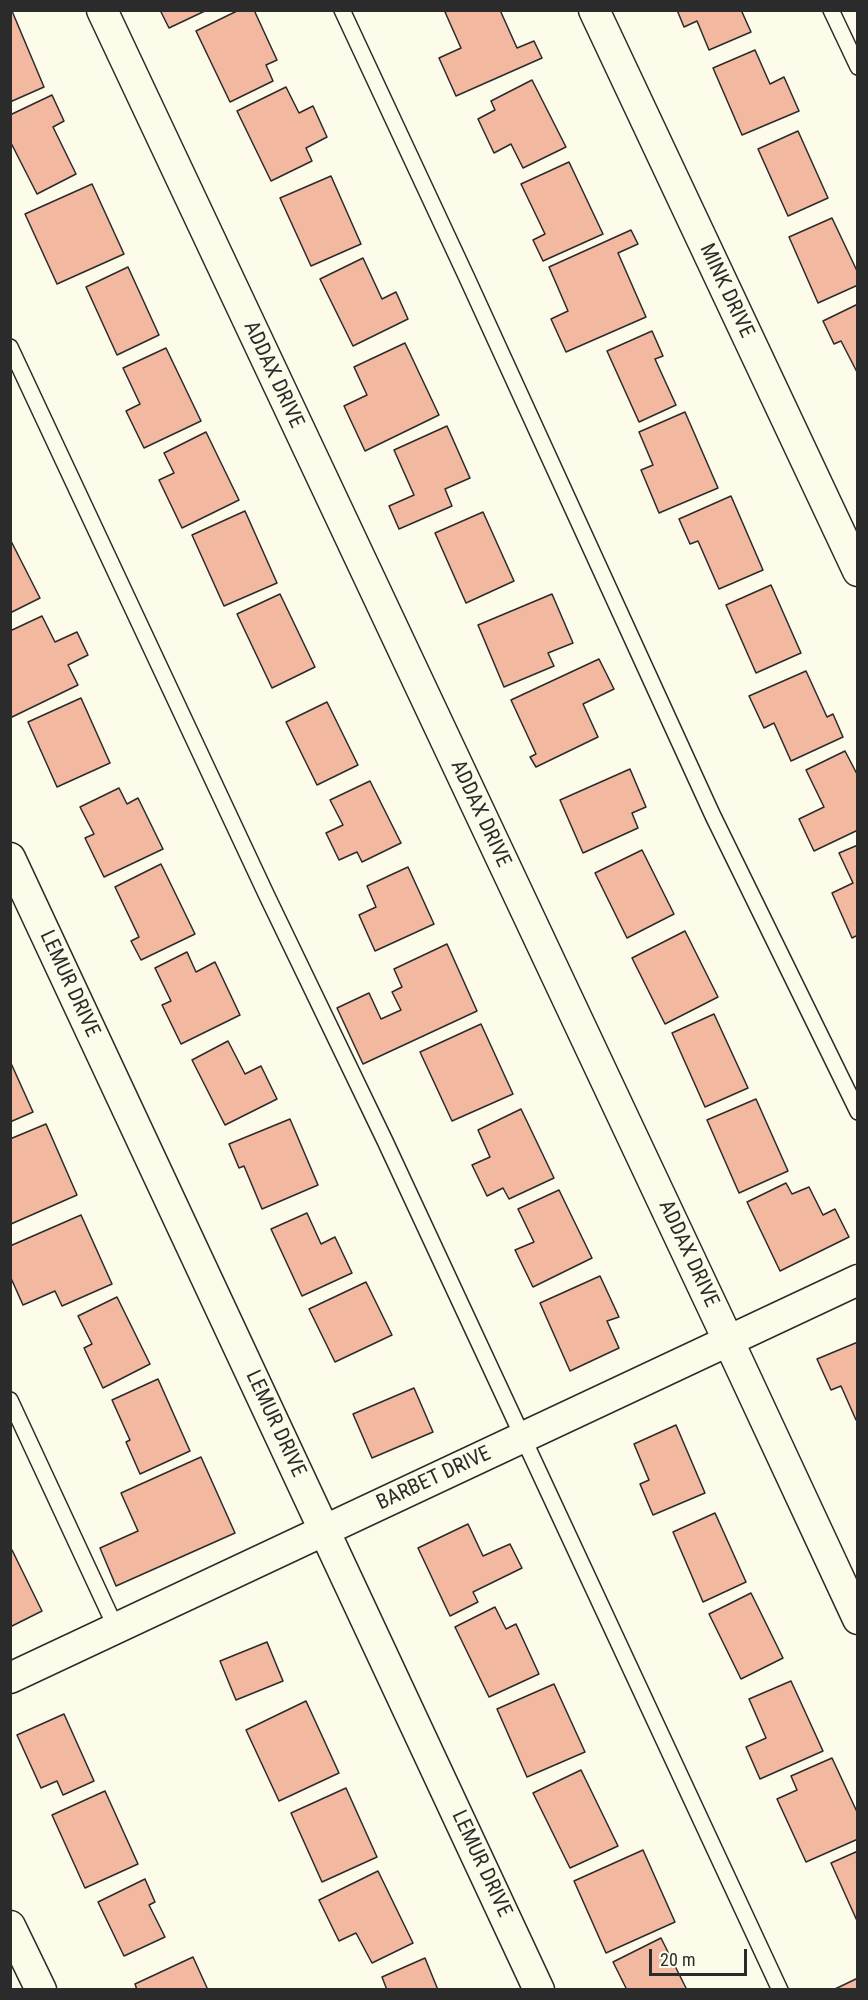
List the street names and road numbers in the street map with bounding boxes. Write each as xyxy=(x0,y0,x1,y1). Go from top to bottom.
street label: MINK DRIVE xyxy=(693,240,759,342)
street label: ADDAX DRIVE xyxy=(237,318,309,432)
street label: ADDAX DRIVE xyxy=(444,757,516,871)
street label: LEMUR DRIVE xyxy=(33,927,105,1041)
street label: ADDAX DRIVE xyxy=(652,1197,724,1311)
street label: LEMUR DRIVE xyxy=(239,1367,311,1481)
street label: BARBET DRIVE xyxy=(373,1442,495,1516)
street label: LEMUR DRIVE xyxy=(445,1807,517,1921)

